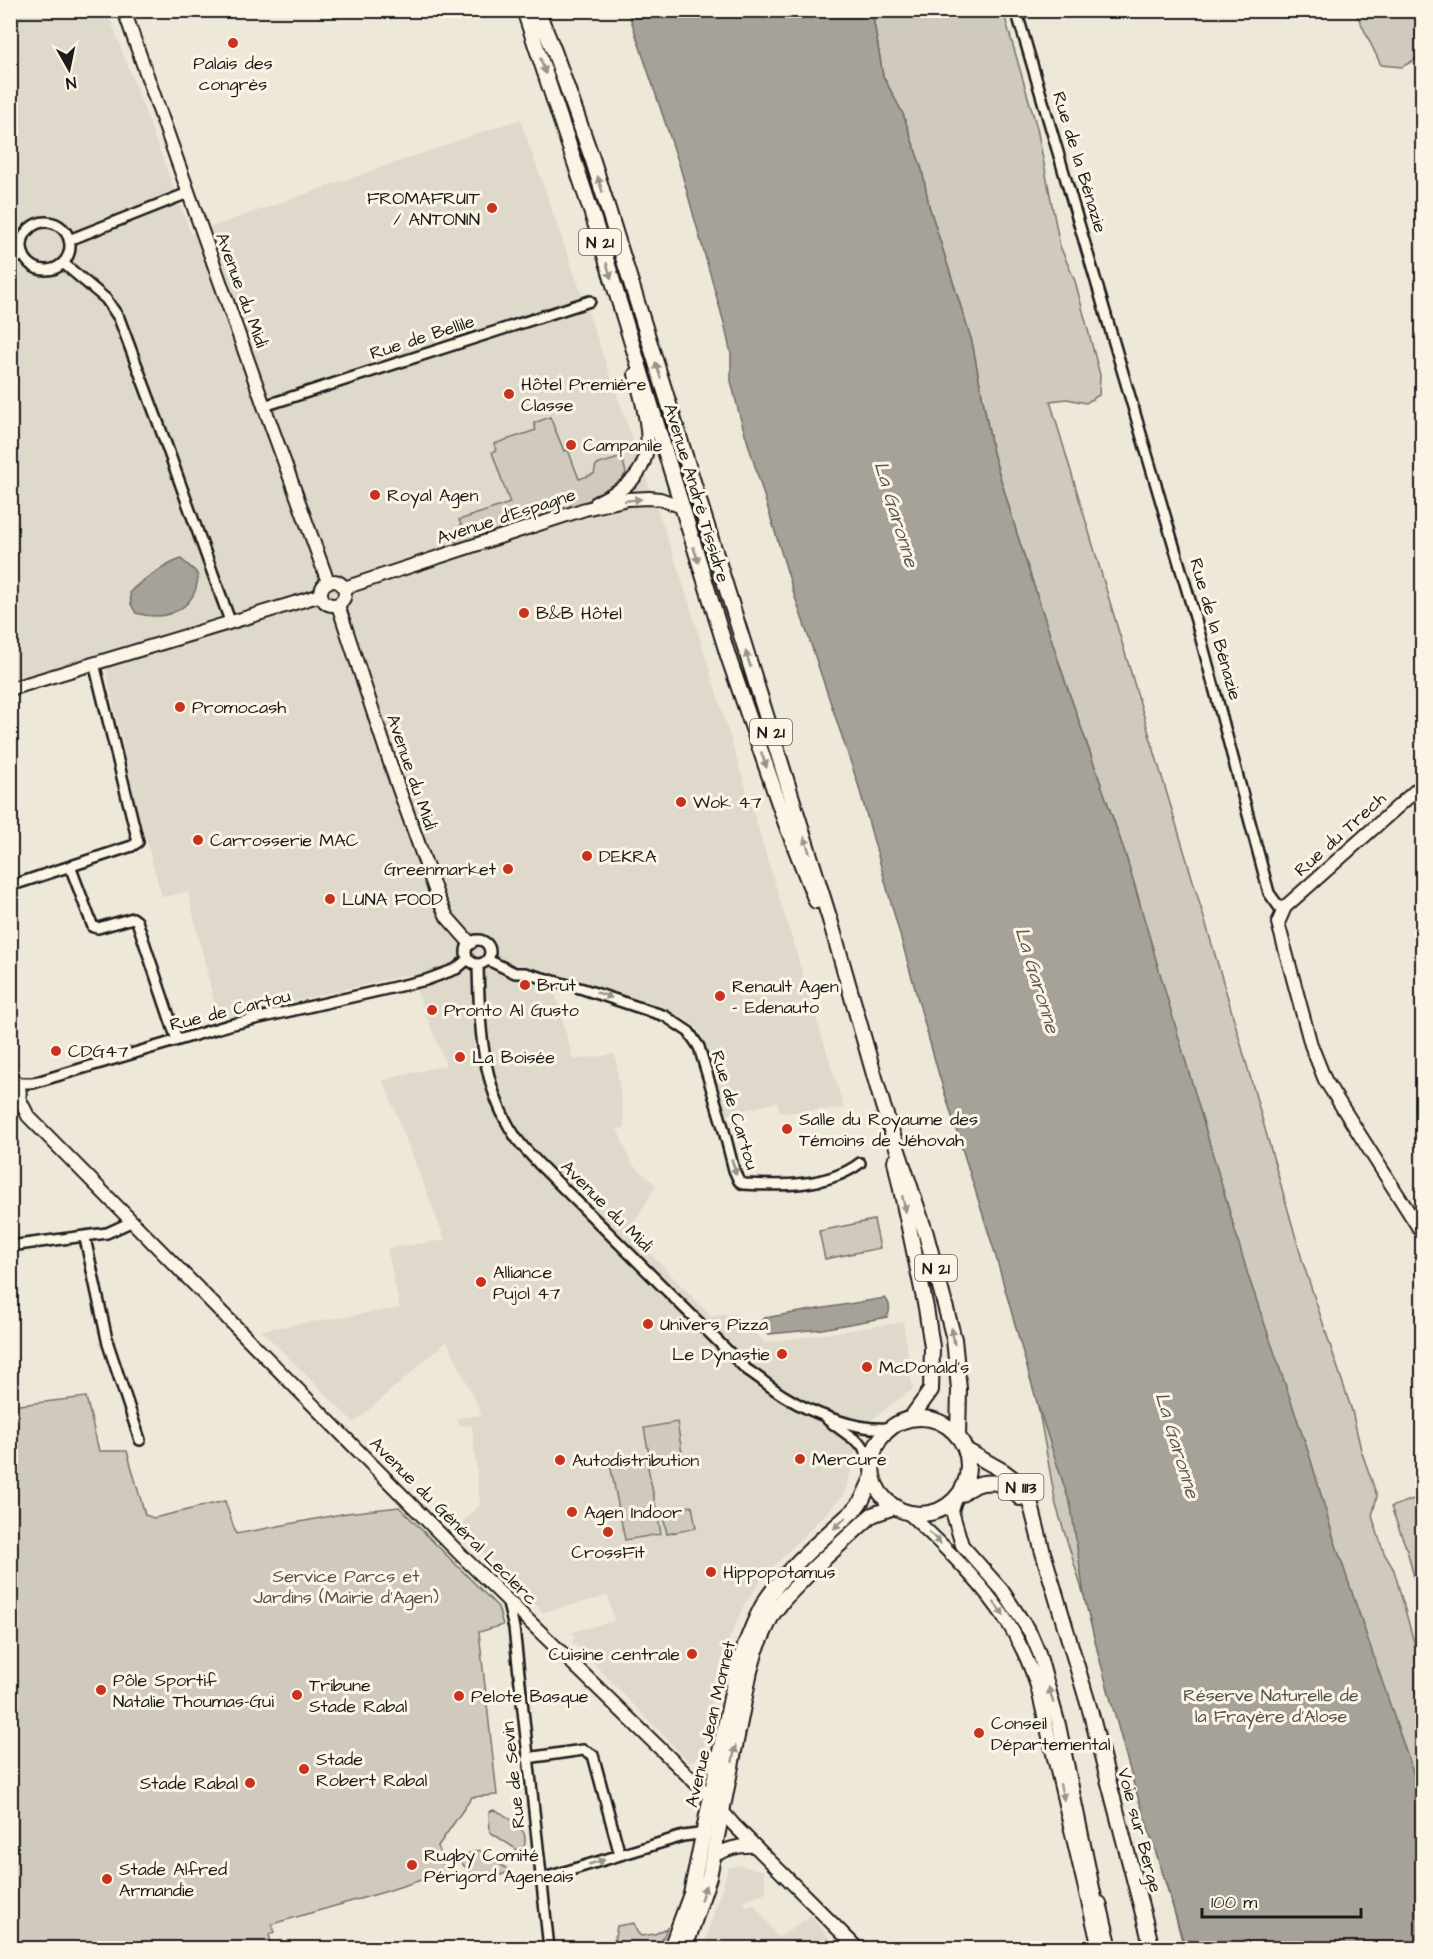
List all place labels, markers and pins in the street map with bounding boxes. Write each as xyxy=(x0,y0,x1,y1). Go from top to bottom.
marker: Palais des congrès xyxy=(226,36,240,50)
place label: Palais des congrès xyxy=(193,51,273,98)
place label: FROMAFRUIT / ANTONIN xyxy=(367,186,481,232)
marker: FROMAFRUIT / ANTONIN xyxy=(485,201,499,215)
place label: Hôtel Première Classe xyxy=(521,372,647,418)
marker: Hôtel Première Classe xyxy=(502,387,516,401)
place label: Campanile xyxy=(583,433,663,458)
marker: Campanile xyxy=(564,438,578,452)
place label: Royal Agen xyxy=(387,483,479,509)
marker: Royal Agen xyxy=(368,488,382,502)
place label: B&B Hôtel xyxy=(536,601,622,626)
marker: B&B Hôtel xyxy=(517,606,531,620)
place label: Promocash xyxy=(192,695,286,720)
marker: Promocash xyxy=(173,700,187,714)
place label: Wok 47 xyxy=(693,790,762,815)
marker: Wok 47 xyxy=(674,795,688,809)
place label: Carrosserie MAC xyxy=(210,828,359,853)
marker: Carrosserie MAC xyxy=(191,833,205,847)
place label: DEKRA xyxy=(599,844,657,869)
marker: DEKRA xyxy=(580,849,594,863)
place label: Greenmarket xyxy=(384,857,497,882)
marker: Greenmarket xyxy=(501,862,515,876)
place label: LUNA FOOD xyxy=(342,887,443,912)
marker: LUNA FOOD xyxy=(323,892,337,906)
place label: Brut xyxy=(537,973,577,998)
place label: Renault Agen - Edenauto xyxy=(732,974,839,1020)
marker: Brut xyxy=(518,978,532,992)
marker: Renault Agen - Edenauto xyxy=(713,989,727,1003)
place label: Pronto Al Gusto xyxy=(444,998,579,1023)
marker: Pronto Al Gusto xyxy=(425,1003,439,1017)
place label: CDG47 xyxy=(68,1039,128,1064)
marker: CDG47 xyxy=(49,1044,63,1058)
place label: La Boisée xyxy=(472,1045,555,1070)
marker: La Boisée xyxy=(453,1050,467,1064)
place label: Salle du Royaume des Témoins de Jéhovah xyxy=(799,1107,978,1153)
marker: Salle du Royaume des Témoins de Jéhovah xyxy=(780,1122,794,1136)
place label: Alliance Pujol 47 xyxy=(493,1260,560,1306)
marker: Alliance Pujol 47 xyxy=(474,1275,488,1289)
place label: Univers Pizza xyxy=(660,1312,768,1337)
marker: Univers Pizza xyxy=(641,1317,655,1331)
place label: Le Dynastie xyxy=(672,1342,770,1368)
marker: Le Dynastie xyxy=(775,1347,789,1361)
place label: McDonald's xyxy=(879,1355,969,1380)
marker: McDonald's xyxy=(860,1360,874,1374)
place label: Mercure xyxy=(812,1447,887,1472)
place label: Autodistribution xyxy=(572,1448,699,1473)
marker: Mercure xyxy=(793,1452,807,1466)
marker: Autodistribution xyxy=(553,1453,567,1467)
place label: Agen Indoor xyxy=(584,1500,682,1526)
marker: Agen Indoor xyxy=(565,1505,579,1519)
marker: CrossFit xyxy=(601,1525,615,1539)
place label: CrossFit xyxy=(571,1540,645,1565)
place label: Hippopotamus xyxy=(723,1560,836,1585)
marker: Hippopotamus xyxy=(704,1565,718,1579)
place label: Cuisine centrale xyxy=(549,1642,680,1667)
marker: Cuisine centrale xyxy=(685,1647,699,1661)
place label: Pôle Sportif Natalie Thoumas-Gui xyxy=(113,1668,274,1714)
place label: Tribune Stade Rabal xyxy=(309,1673,407,1719)
marker: Pôle Sportif Natalie Thoumas-Gui xyxy=(94,1683,108,1697)
place label: Pelote Basque xyxy=(471,1684,589,1709)
marker: Tribune Stade Rabal xyxy=(290,1688,304,1702)
marker: Pelote Basque xyxy=(452,1689,466,1703)
place label: Conseil Départemental xyxy=(991,1711,1111,1757)
marker: Conseil Départemental xyxy=(972,1726,986,1740)
place label: Stade Robert Rabal xyxy=(316,1747,427,1793)
marker: Stade Robert Rabal xyxy=(297,1762,311,1776)
place label: Stade Rabal xyxy=(140,1771,238,1796)
marker: Stade Rabal xyxy=(243,1776,257,1790)
place label: Rugby Comité Périgord Ageneais xyxy=(424,1843,574,1890)
place label: Stade Alfred Armandie xyxy=(119,1857,227,1903)
marker: Rugby Comité Périgord Ageneais xyxy=(405,1858,419,1872)
marker: Stade Alfred Armandie xyxy=(100,1872,114,1886)

